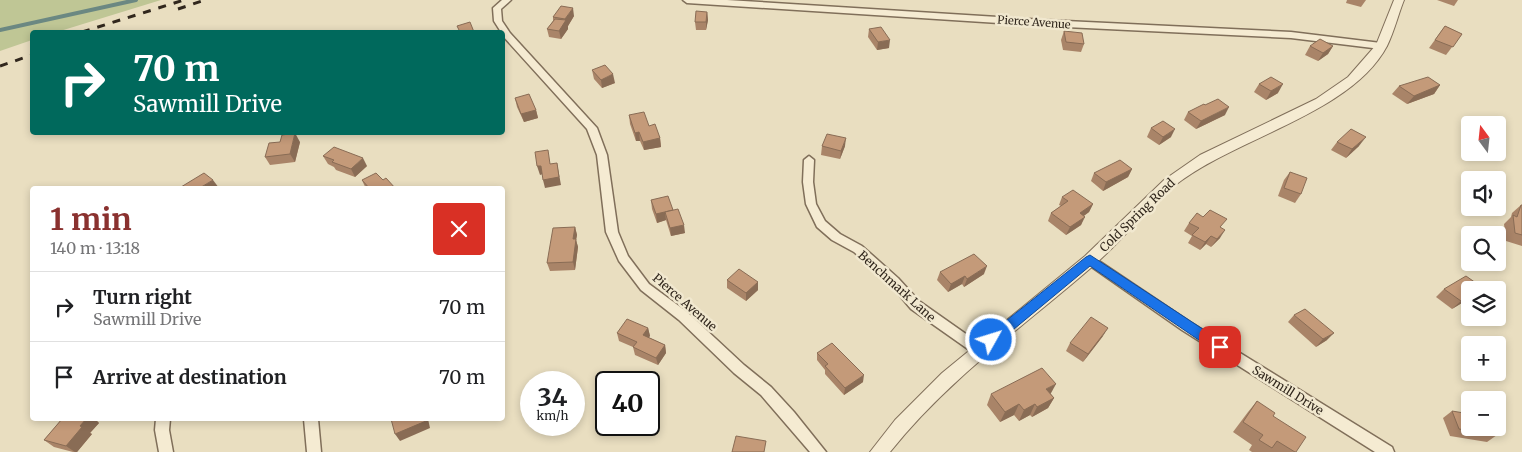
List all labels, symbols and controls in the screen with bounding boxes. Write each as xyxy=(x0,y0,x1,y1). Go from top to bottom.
street label: Pierce Avenue xyxy=(997,12,1071,32)
text: 70 m xyxy=(133,47,220,91)
icon: right xyxy=(50,50,115,115)
text: Sawmill Drive xyxy=(133,90,282,118)
north arrow xyxy=(1461,116,1506,161)
map controls xyxy=(1461,116,1506,436)
button: sound xyxy=(1461,171,1506,216)
street label: Cold Spring Road xyxy=(1096,175,1178,255)
text: 1 min xyxy=(50,200,132,238)
button: close xyxy=(433,203,485,255)
button: search xyxy=(1461,226,1506,271)
text: 140 m · 13:18 xyxy=(50,238,140,258)
street label: Benchmark Lane xyxy=(855,247,939,325)
street label: Pierce Avenue xyxy=(650,270,720,334)
button: layers xyxy=(1461,281,1506,326)
text: Turn right xyxy=(93,285,192,309)
icon: right xyxy=(50,293,78,321)
text: 70 m xyxy=(439,295,485,319)
text: Sawmill Drive xyxy=(93,309,201,329)
position arrow xyxy=(964,313,1016,365)
pin xyxy=(1199,326,1241,368)
icon: arrive xyxy=(1206,333,1234,361)
button: + xyxy=(1461,336,1506,381)
street label: Sawmill Drive xyxy=(1250,362,1326,418)
icon: arrive xyxy=(50,363,78,391)
text: Arrive at destination xyxy=(93,365,287,389)
text: 70 m xyxy=(439,365,485,389)
speed limit sign: 40 xyxy=(595,371,660,436)
text: 34 xyxy=(538,381,567,413)
button: − xyxy=(1461,391,1506,436)
text: km/h xyxy=(537,408,568,423)

